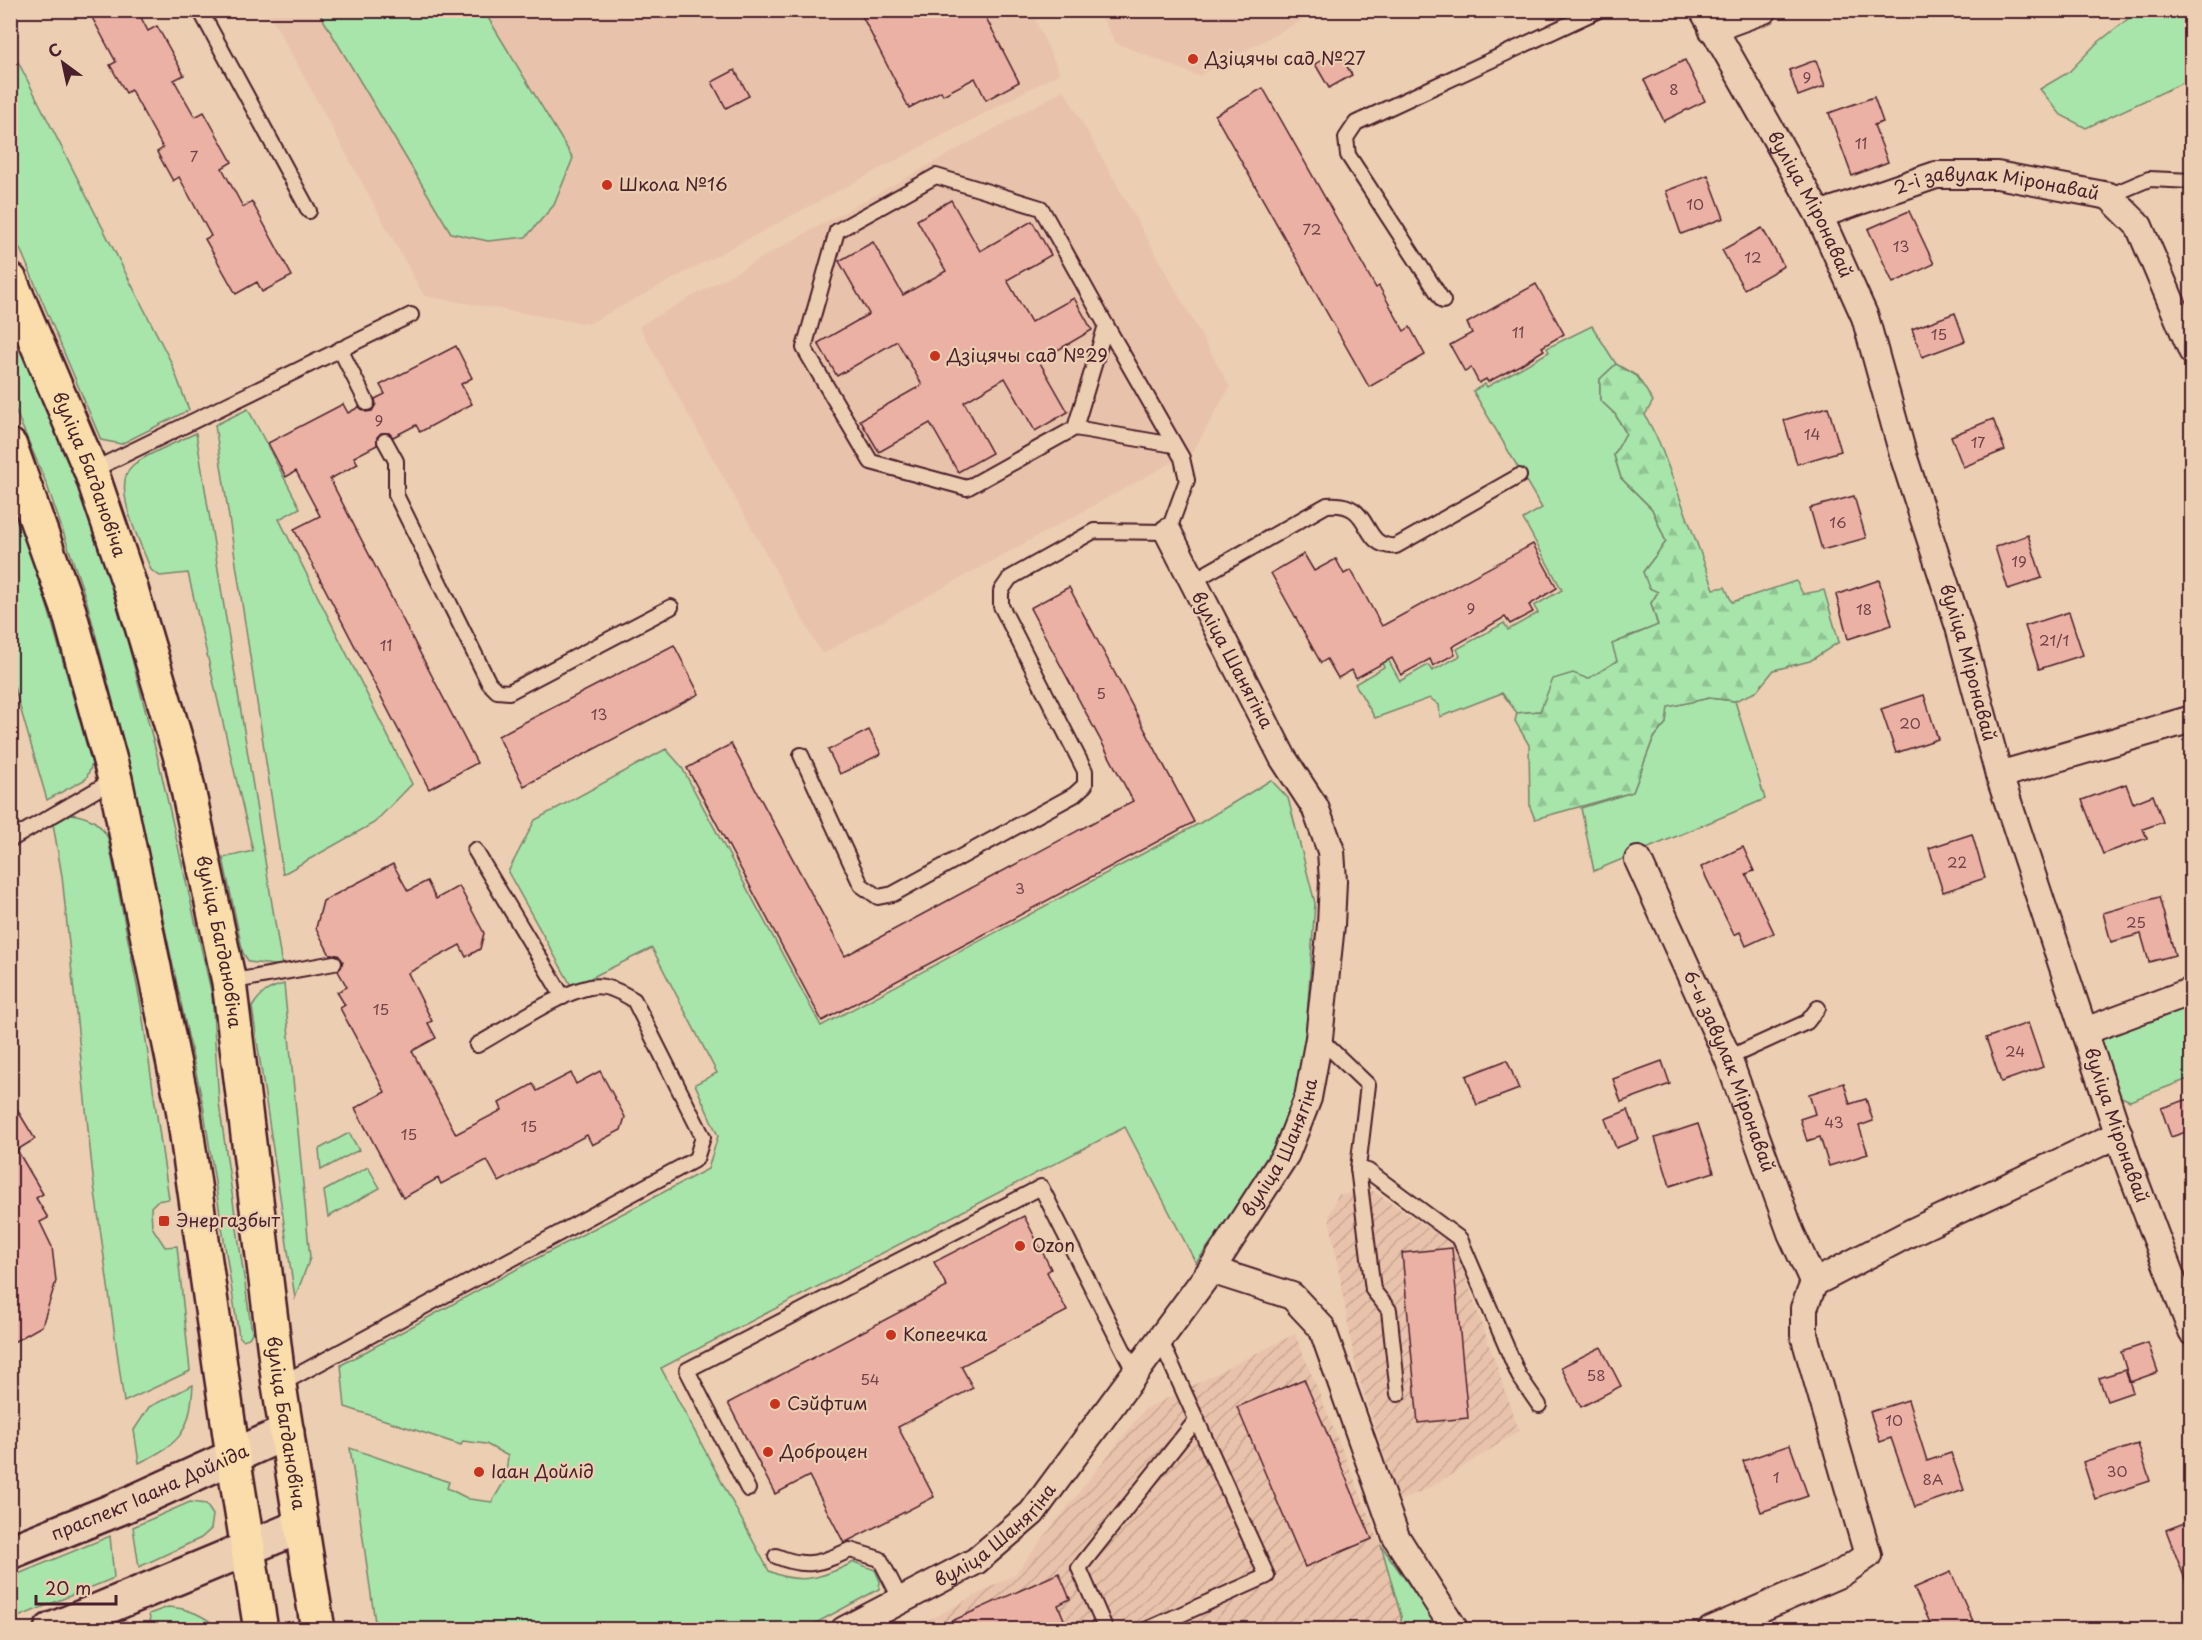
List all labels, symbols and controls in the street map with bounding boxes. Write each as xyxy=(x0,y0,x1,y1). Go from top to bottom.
north arrow xyxy=(33,33,93,93)
text: С xyxy=(43,36,66,63)
place label: Дзіцячы сад №27 xyxy=(1204,44,1365,71)
marker: Дзіцячы сад №27 xyxy=(1186,52,1200,66)
house number: 9 xyxy=(1803,65,1811,88)
house number: 8 xyxy=(1669,77,1679,100)
street label: вуліца Міронавай xyxy=(1762,125,1860,282)
house number: 11 xyxy=(1855,131,1867,154)
house number: 7 xyxy=(190,144,199,167)
street label: 2-і завулак Міронавай xyxy=(1890,160,2101,206)
place label: Школа №16 xyxy=(619,170,728,197)
marker: Школа №16 xyxy=(600,178,614,192)
house number: 10 xyxy=(1686,192,1704,215)
house number: 72 xyxy=(1303,217,1321,240)
house number: 13 xyxy=(1893,234,1909,257)
house number: 12 xyxy=(1744,245,1762,268)
house number: 11 xyxy=(1512,320,1524,343)
house number: 15 xyxy=(1931,322,1947,345)
place label: Дзіцячы сад №29 xyxy=(946,341,1108,368)
marker: Дзіцячы сад №29 xyxy=(928,349,942,363)
street label: вуліца Багдановіча xyxy=(47,387,134,560)
house number: 9 xyxy=(375,408,383,431)
house number: 14 xyxy=(1804,422,1820,445)
house number: 17 xyxy=(1971,430,1985,453)
house number: 16 xyxy=(1829,510,1847,533)
house number: 19 xyxy=(2011,549,2027,572)
street label: вуліца Міронавай xyxy=(1934,580,2004,744)
street label: вуліца Шанягіна xyxy=(1186,586,1281,734)
house number: 9 xyxy=(1467,596,1475,619)
house number: 18 xyxy=(1856,597,1872,620)
house number: 21/1 xyxy=(2039,628,2069,651)
house number: 11 xyxy=(380,633,392,656)
house number: 5 xyxy=(1096,681,1106,704)
house number: 13 xyxy=(591,702,607,725)
house number: 20 xyxy=(1899,711,1921,734)
house number: 22 xyxy=(1947,850,1967,873)
street label: вуліца Багдановіча xyxy=(190,853,250,1029)
house number: 3 xyxy=(1015,876,1025,899)
house number: 25 xyxy=(2126,910,2146,933)
street label: 6-ы завулак Міронавай xyxy=(1678,965,1783,1175)
house number: 15 xyxy=(373,997,389,1020)
house number: 24 xyxy=(2005,1039,2025,1062)
street label: вуліца Міронавай xyxy=(2078,1044,2157,1206)
street label: вуліца Шанягіна xyxy=(1234,1075,1323,1222)
house number: 43 xyxy=(1824,1110,1844,1133)
house number: 15 xyxy=(521,1114,537,1137)
house number: 15 xyxy=(401,1122,417,1145)
place label: Энергазбыт xyxy=(176,1206,280,1233)
marker: Энергазбыт xyxy=(157,1214,171,1228)
place label: Ozon xyxy=(1032,1231,1075,1258)
marker: Ozon xyxy=(1013,1239,1027,1253)
place label: Копеечка xyxy=(903,1320,988,1347)
marker: Копеечка xyxy=(884,1328,898,1342)
street label: вуліца Багдановіча xyxy=(261,1334,314,1512)
house number: 58 xyxy=(1586,1363,1606,1386)
house number: 54 xyxy=(860,1367,880,1390)
place label: Сэйфтим xyxy=(787,1389,868,1416)
marker: Сэйфтим xyxy=(768,1397,782,1411)
house number: 10 xyxy=(1885,1408,1903,1431)
street label: праспект Іаана Дойліда xyxy=(46,1436,253,1546)
place label: Доброцен xyxy=(779,1437,868,1464)
marker: Доброцен xyxy=(761,1445,775,1459)
place label: Іаан Дойлід xyxy=(491,1457,594,1484)
house number: 30 xyxy=(2107,1459,2127,1482)
marker: Іаан Дойлід xyxy=(472,1465,486,1479)
house number: 1 xyxy=(1773,1465,1779,1488)
house number: 8А xyxy=(1923,1467,1943,1490)
street label: вуліца Шанягіна xyxy=(929,1476,1062,1593)
scale bar xyxy=(36,1568,116,1606)
text: 20 m xyxy=(45,1574,91,1601)

